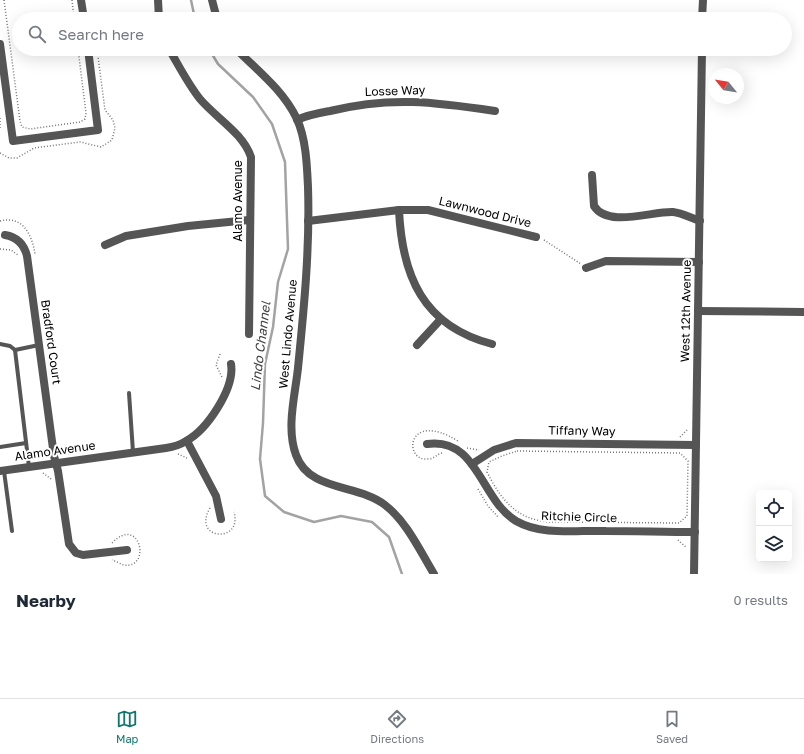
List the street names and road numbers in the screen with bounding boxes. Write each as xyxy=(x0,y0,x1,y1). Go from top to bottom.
street label: Losse Way xyxy=(364,82,426,99)
street label: Alamo Avenue xyxy=(230,160,245,242)
street label: Lawnwood Drive xyxy=(437,193,533,230)
street label: West 12th Avenue xyxy=(677,260,694,362)
street label: West Lindo Avenue xyxy=(275,279,300,389)
street label: Bradford Court xyxy=(38,299,65,385)
street label: Tiffany Way xyxy=(548,422,616,439)
street label: Alamo Avenue xyxy=(13,437,96,464)
street label: Ritchie Circle xyxy=(541,508,618,525)

